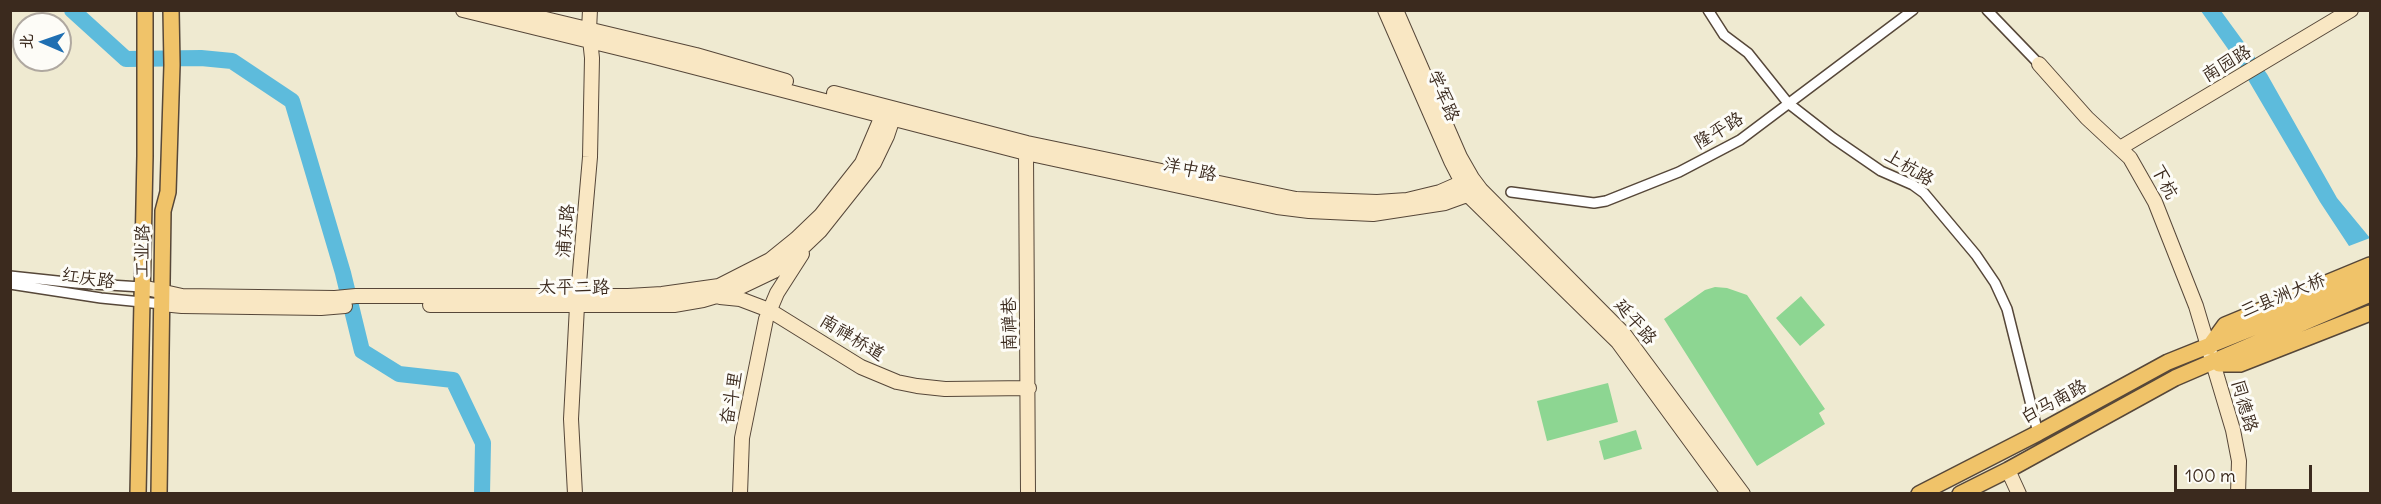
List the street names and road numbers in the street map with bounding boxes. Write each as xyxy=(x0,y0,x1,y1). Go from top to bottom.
street label: 南园路 xyxy=(2198,41,2256,87)
street label: 学军路 xyxy=(1423,67,1463,125)
street label: 隆平路 xyxy=(1690,108,1748,154)
street label: 上杭路 xyxy=(1880,145,1938,191)
street label: 洋中路 xyxy=(1161,154,1219,186)
street label: 下杭 xyxy=(2146,161,2182,203)
street label: 浦东路 xyxy=(553,203,579,259)
street label: 工业路 xyxy=(132,224,154,278)
street label: 红庆路 xyxy=(60,265,116,293)
street label: 三县洲大桥 xyxy=(2237,269,2329,323)
street label: 太平二路 xyxy=(538,277,610,299)
street label: 延平路 xyxy=(1609,295,1661,349)
street label: 南禅巷 xyxy=(999,297,1021,351)
street label: 南禅桥道 xyxy=(816,310,888,366)
street label: 奋斗里 xyxy=(717,370,747,426)
street label: 白马南路 xyxy=(2017,376,2091,428)
street label: 同德路 xyxy=(2226,377,2262,435)

